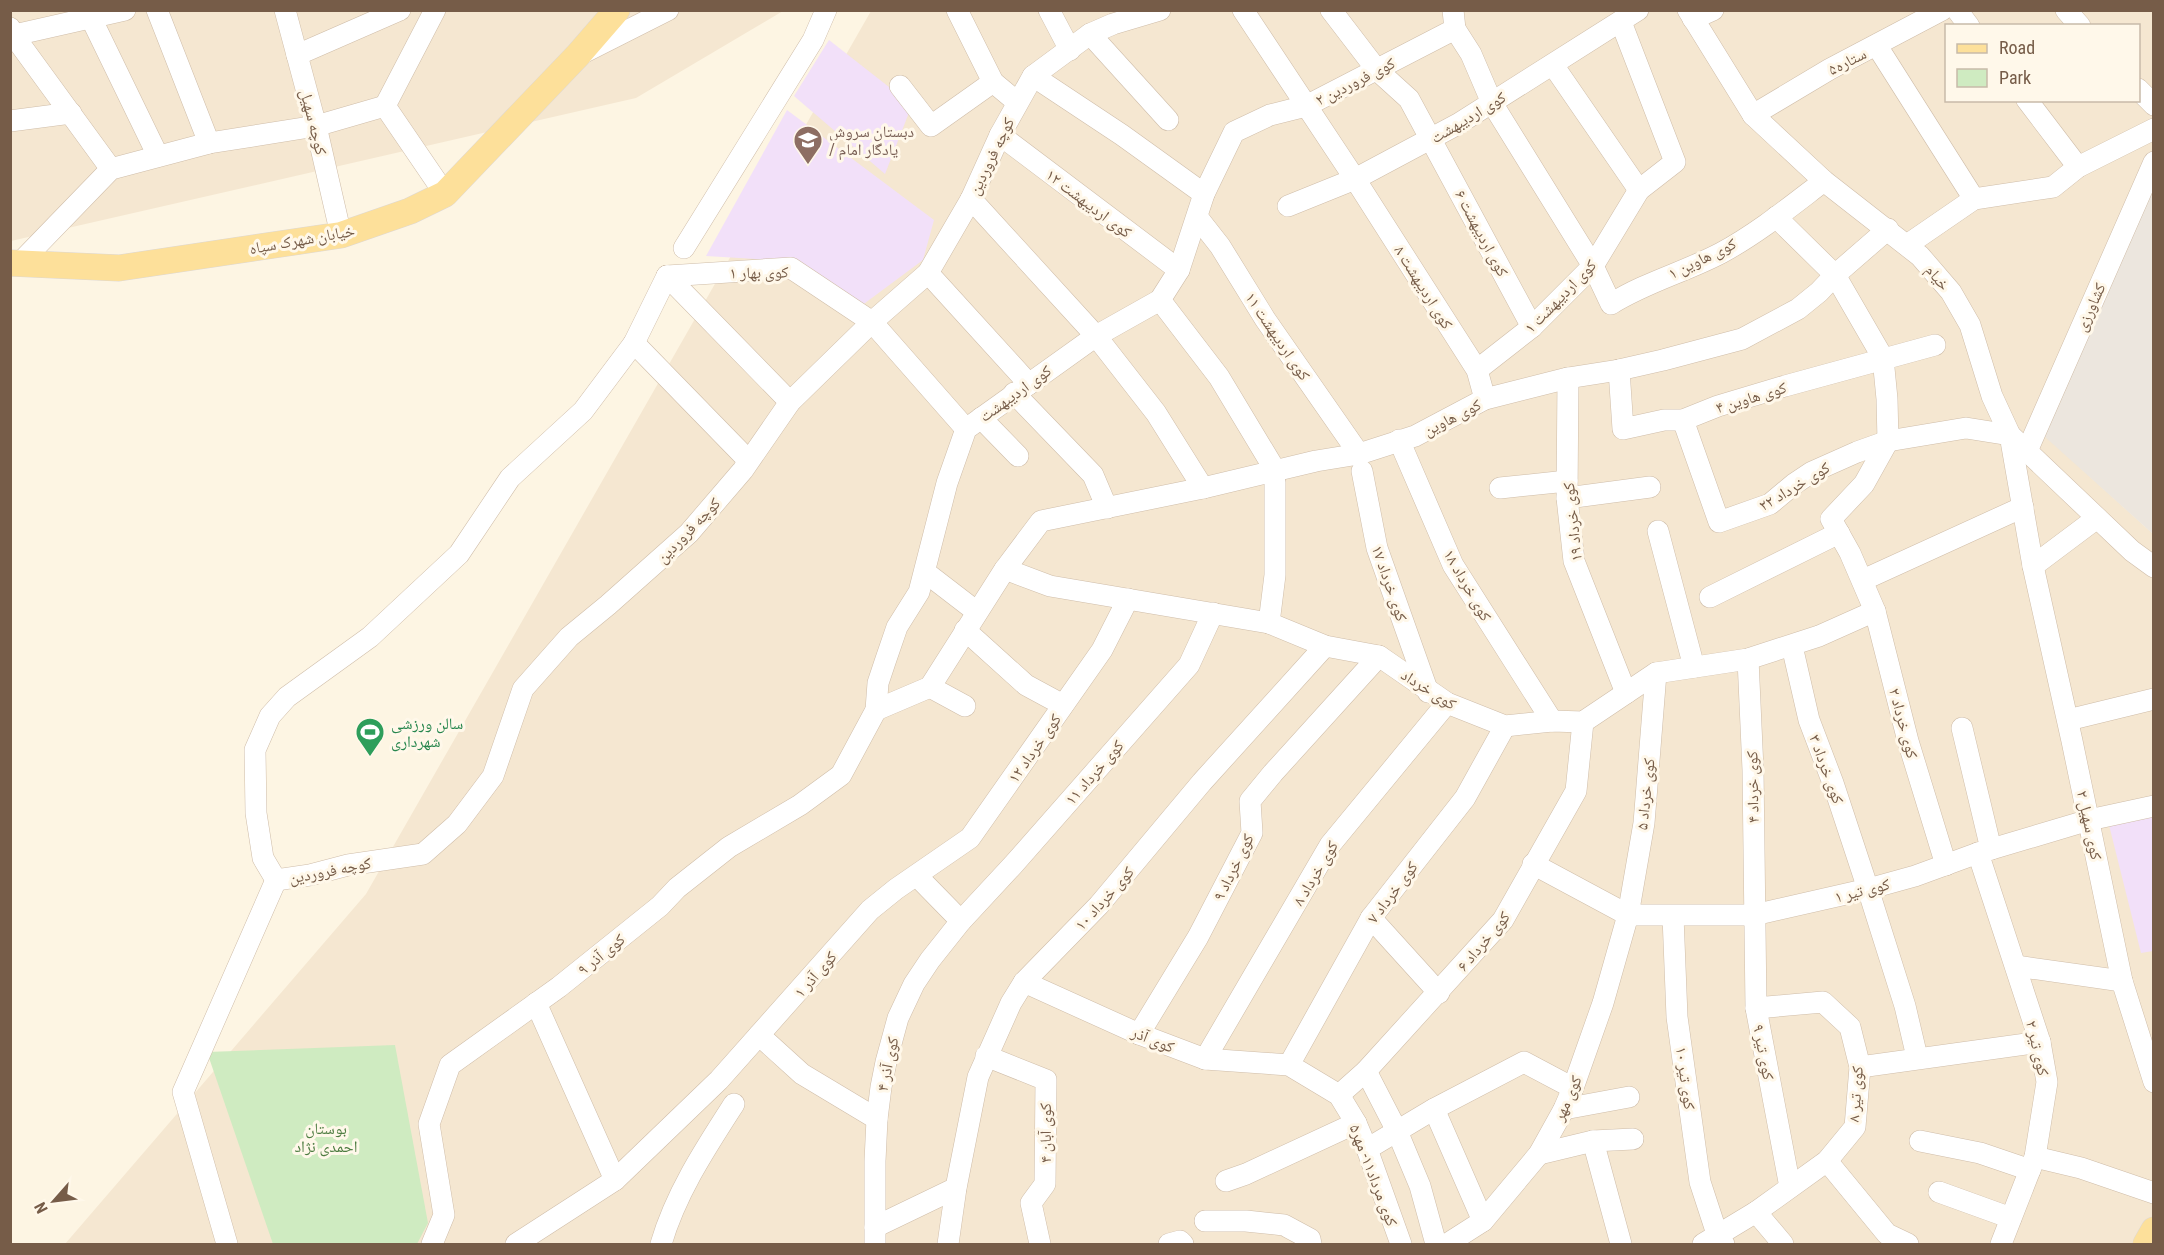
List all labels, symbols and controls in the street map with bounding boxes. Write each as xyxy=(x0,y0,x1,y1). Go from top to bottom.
legend xyxy=(1945,24,2140,102)
text: Road xyxy=(1999,37,2035,58)
street label: ستاره۵ xyxy=(1825,44,1869,79)
street label: کوی فروردین ۲ xyxy=(1312,53,1399,111)
text: Park xyxy=(1999,67,2031,88)
street label: کوچه سهیل xyxy=(295,87,331,158)
street label: کوی اردیبهشت xyxy=(1427,87,1510,148)
street label: کوچه فروردین xyxy=(965,114,1019,198)
place label: دبستان سروش / یادگار امام xyxy=(829,122,914,160)
school or university icon: دبستان سروش / یادگار امام xyxy=(792,124,824,166)
street label: کوی اردیبهشت ۱۲ xyxy=(1042,165,1136,243)
street label: کوی اردیبهشت ۶ xyxy=(1450,187,1512,280)
street label: خیابان شهرک سپاه xyxy=(248,221,356,259)
street label: کوی هاوین ۱ xyxy=(1665,234,1740,284)
street label: کوی اردیبهشت ۸ xyxy=(1389,242,1457,333)
street label: کوی اردیبهشت ۱ xyxy=(1520,255,1601,338)
street label: خیام xyxy=(1921,261,1954,295)
street label: کوی بهار ۱ xyxy=(729,262,789,284)
street label: کشاورزی xyxy=(2071,280,2111,335)
street label: کوی اردیبهشت ۱۱ xyxy=(1240,289,1314,385)
street label: کوی اردیبهشت xyxy=(976,361,1056,427)
street label: کوی هاوین ۴ xyxy=(1713,378,1789,418)
street label: کوی هاوین xyxy=(1420,395,1485,441)
street label: کوی خرداد ۲۲ xyxy=(1755,458,1834,516)
street label: کوی خرداد ۱۹ xyxy=(1559,481,1587,562)
street label: کوچه فروردین xyxy=(653,493,725,568)
street label: کوی خرداد ۱۷ xyxy=(1367,543,1412,624)
street label: کوی خرداد ۱۸ xyxy=(1439,546,1496,625)
street label: کوی خرداد xyxy=(1397,665,1460,715)
street label: کوی خرداد ۲ xyxy=(1884,686,1922,761)
street label: کوی خرداد ۱۲ xyxy=(1004,710,1066,787)
place label: سالن ورزشی شهرداری xyxy=(391,714,463,752)
sports icon: سالن ورزشی شهرداری xyxy=(354,716,386,758)
street label: کوی خرداد ۳ xyxy=(1804,732,1848,807)
street label: کوی خرداد ۱۱ xyxy=(1061,736,1129,809)
street label: کوی خرداد ۴ xyxy=(1742,750,1764,823)
street label: کوی خرداد ۵ xyxy=(1632,757,1660,831)
street label: کوی سهیل ۲ xyxy=(2072,789,2106,862)
street label: کوی خرداد ۹ xyxy=(1209,830,1259,904)
street label: کوی خرداد ۸ xyxy=(1289,837,1343,910)
street label: کوچه فروردین xyxy=(287,853,373,889)
street label: کوی خرداد ۷ xyxy=(1363,857,1423,927)
street label: کوی خرداد ۱۰ xyxy=(1071,862,1139,935)
street label: کوی تیر ۱ xyxy=(1833,874,1892,907)
street label: کوی خرداد ۶ xyxy=(1453,907,1515,976)
street label: کوی آذر ۹ xyxy=(574,929,630,980)
street label: کوی آذر ۱ xyxy=(790,947,842,1002)
street label: کوی تیر ۲ xyxy=(2021,1019,2053,1078)
street label: کوی آذر xyxy=(1127,1022,1177,1058)
street label: کوی تیر ۹ xyxy=(1748,1023,1778,1082)
street label: کوی آذر ۴ xyxy=(872,1035,904,1093)
street label: کوی تیر ۱۰ xyxy=(1671,1045,1699,1111)
street label: کوی تیر ۸ xyxy=(1844,1065,1868,1123)
street label: کوی مهر xyxy=(1549,1072,1587,1125)
street label: کوی آبان ۴ xyxy=(1036,1103,1056,1163)
park label: بوستان احمدی نژاد xyxy=(294,1119,358,1157)
street label: کوی مرداد۱۱- مهر۵ xyxy=(1344,1122,1402,1229)
north arrow xyxy=(24,1171,84,1231)
text: N xyxy=(31,1199,52,1217)

